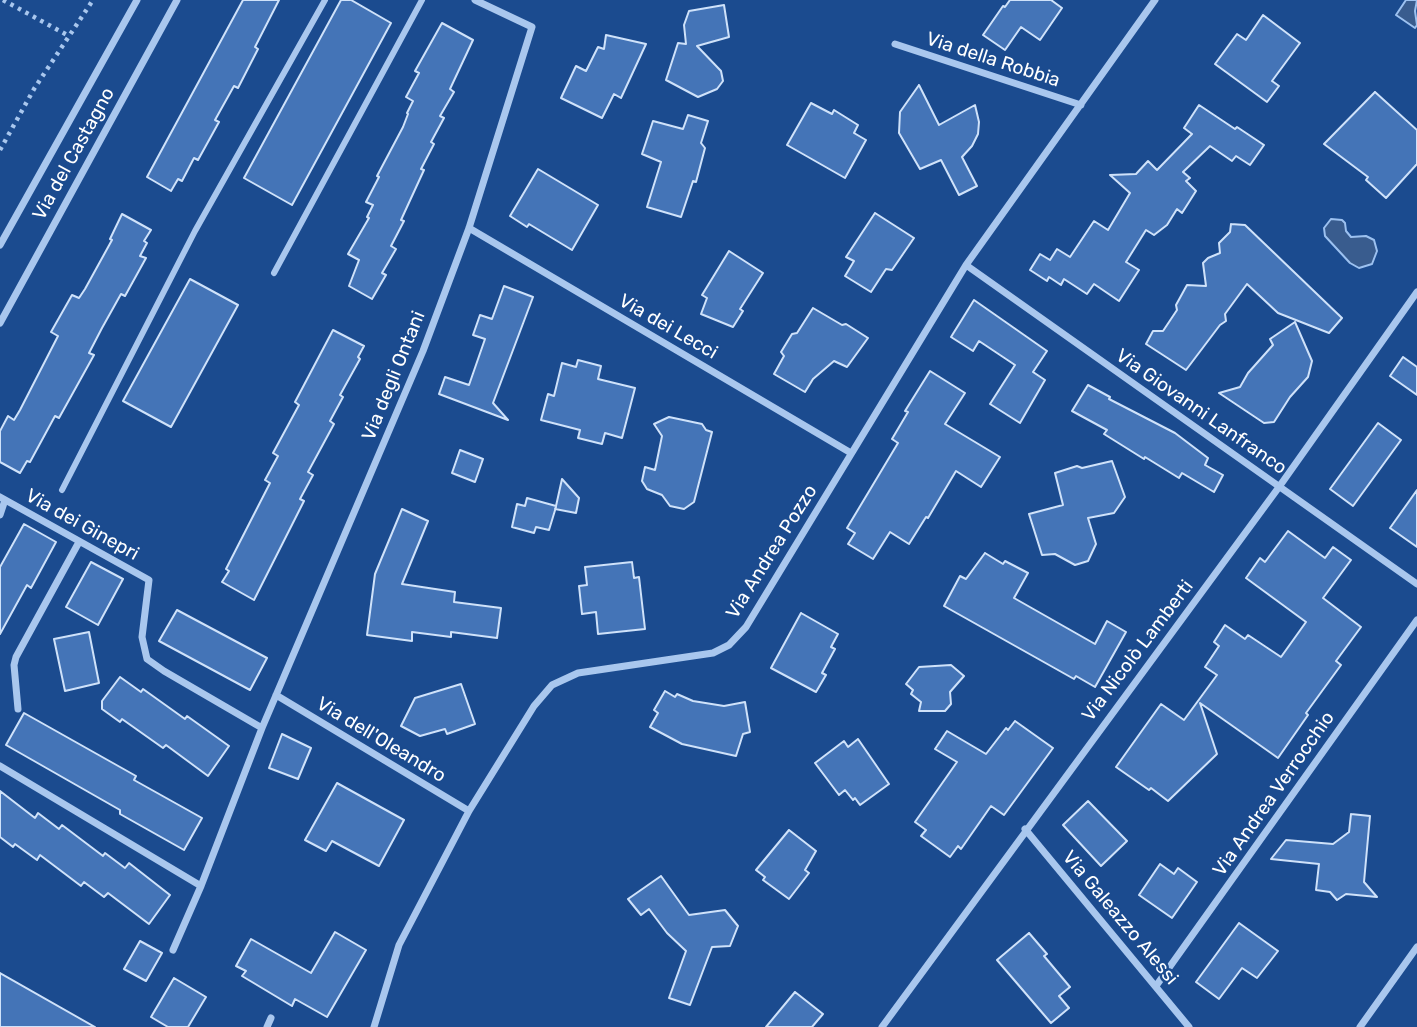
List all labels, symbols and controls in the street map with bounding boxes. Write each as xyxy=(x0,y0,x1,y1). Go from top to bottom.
street label: Via della Robbia xyxy=(923,28,1063,92)
street label: Via del Castagno xyxy=(28,84,120,224)
street label: Via dei Lecci xyxy=(615,290,721,364)
street label: Via degli Ontani xyxy=(358,308,430,444)
street label: Via Giovanni Lanfranco xyxy=(1111,344,1291,480)
street label: Via Andrea Pozzo xyxy=(722,481,822,623)
street label: Via dei Ginepri xyxy=(21,484,143,566)
street label: Via Nicolò Lamberti xyxy=(1078,576,1198,726)
street label: Via dell'Oleandro xyxy=(312,692,450,788)
street label: Via Andrea Verrocchio xyxy=(1209,707,1339,881)
street label: Via Galeazzo Alessi xyxy=(1057,846,1183,990)

